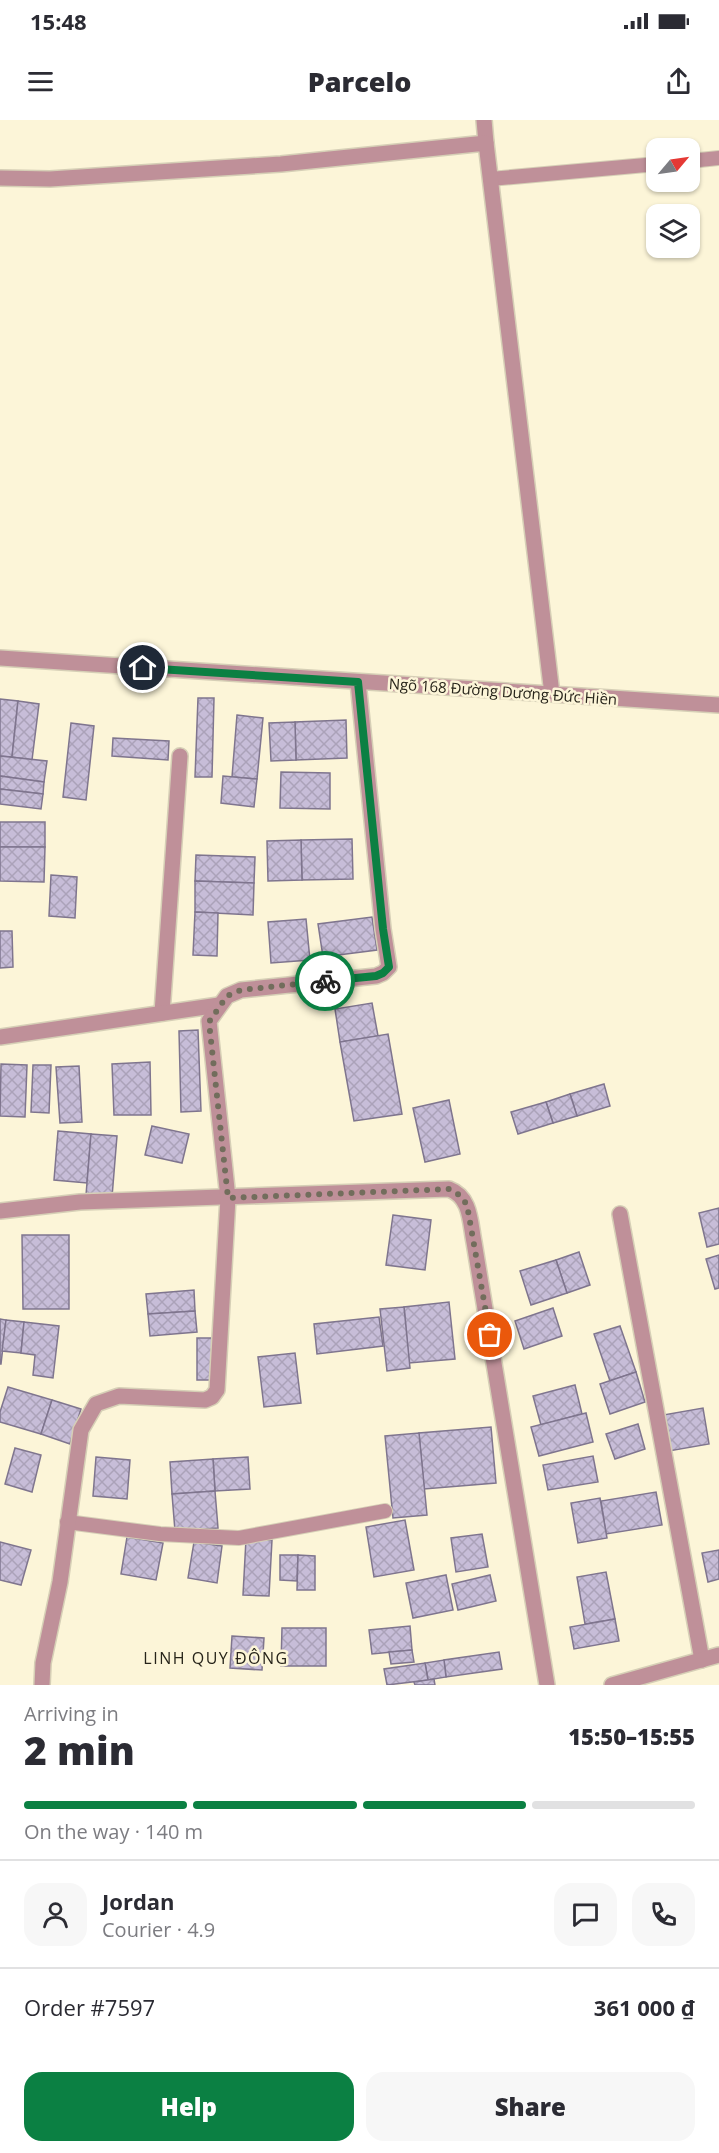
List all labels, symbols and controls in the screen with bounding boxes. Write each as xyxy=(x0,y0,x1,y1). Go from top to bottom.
text: 15:48 xyxy=(30,6,87,36)
text: Parcelo xyxy=(308,63,411,100)
icon: menu xyxy=(24,65,57,98)
icon: share xyxy=(662,65,695,98)
north arrow xyxy=(646,138,700,192)
map controls xyxy=(646,138,700,258)
button: layers xyxy=(646,204,700,258)
pin xyxy=(117,642,168,693)
icon: home xyxy=(126,651,159,684)
street label: Ngõ 168 Đường Dương Đức Hiền xyxy=(388,673,618,709)
courier xyxy=(295,951,355,1011)
icon: bike xyxy=(309,965,342,998)
pin xyxy=(464,1309,515,1360)
icon: bag xyxy=(473,1318,506,1351)
district label: LINH QUY ĐÔNG xyxy=(143,1647,289,1669)
text: Arriving in xyxy=(24,1700,119,1727)
text: 15:50–15:55 xyxy=(568,1721,695,1751)
text: 2 min xyxy=(24,1723,135,1776)
text: On the way · 140 m xyxy=(24,1818,203,1845)
button: person xyxy=(24,1883,87,1946)
button: chat xyxy=(554,1883,617,1946)
button: phone xyxy=(632,1883,695,1946)
text: Jordan xyxy=(102,1886,175,1916)
text: Courier · 4.9 xyxy=(102,1916,215,1943)
text: Order #7597 xyxy=(24,1992,155,2022)
text: 361 000 ₫ xyxy=(594,1992,695,2022)
button: Help xyxy=(24,2072,354,2141)
button: Share xyxy=(366,2072,695,2141)

